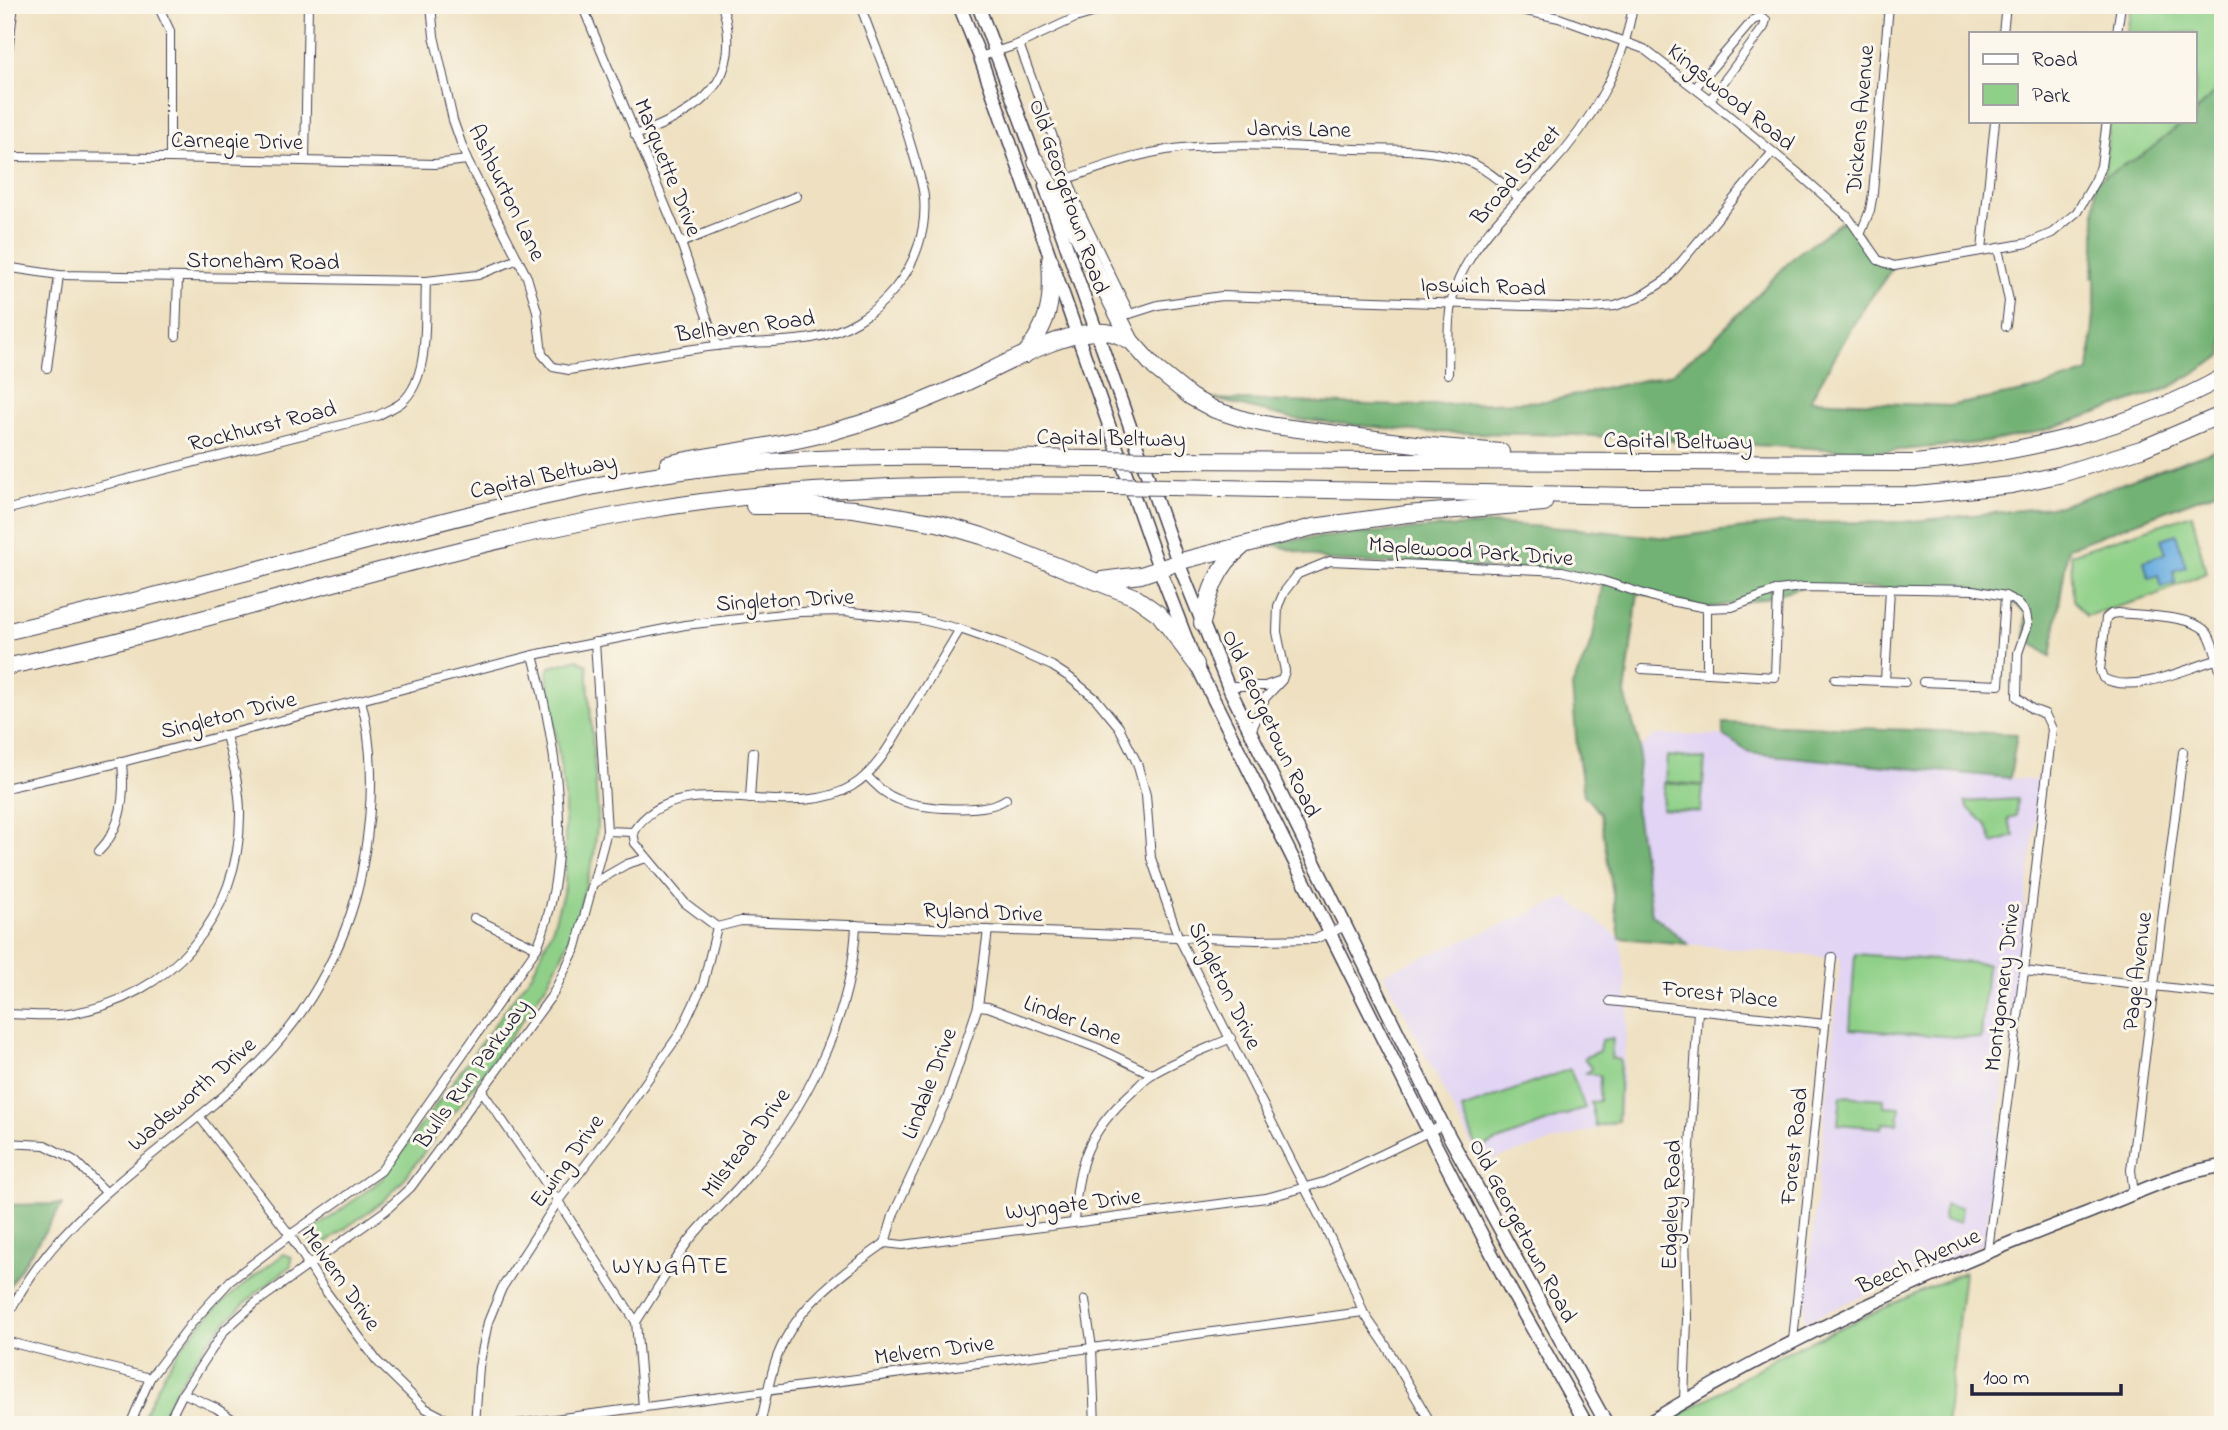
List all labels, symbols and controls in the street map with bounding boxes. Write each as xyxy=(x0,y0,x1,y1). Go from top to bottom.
legend xyxy=(1969,32,2196,122)
street label: Kingswood Road xyxy=(1659,36,1802,161)
street label: Dickens Avenue xyxy=(1838,43,1884,196)
text: Road xyxy=(2032,46,2078,76)
text: Park xyxy=(2032,82,2071,112)
street label: Marquette Drive xyxy=(624,94,710,242)
street label: Old Georgetown Road xyxy=(1018,95,1116,299)
street label: Jarvis Lane xyxy=(1247,113,1352,148)
street label: Broad Street xyxy=(1463,118,1570,234)
street label: Ashburton Lane xyxy=(458,119,553,268)
street label: Carnegie Drive xyxy=(170,125,304,161)
street label: Stoneham Road xyxy=(186,245,340,280)
street label: Ipswich Road xyxy=(1419,269,1546,306)
street label: Belhaven Road xyxy=(673,303,817,353)
street label: Rockhurst Road xyxy=(185,393,340,462)
street label: Capital Beltway xyxy=(1036,422,1186,459)
street label: Capital Beltway xyxy=(1603,425,1753,462)
street label: Capital Beltway xyxy=(467,446,620,511)
street label: Maplewood Park Drive xyxy=(1367,529,1575,576)
street label: Singleton Drive xyxy=(715,581,856,623)
street label: Old Georgetown Road xyxy=(1211,625,1328,824)
street label: Singleton Drive xyxy=(157,683,301,750)
street label: Ryland Drive xyxy=(922,895,1044,934)
street label: Montgomery Drive xyxy=(1977,901,2032,1074)
street label: Page Avenue xyxy=(2115,909,2163,1033)
street label: Singleton Drive xyxy=(1178,917,1269,1057)
street label: Forest Place xyxy=(1659,973,1780,1018)
street label: Linder Lane xyxy=(1018,988,1127,1055)
street label: Bulls Run Parkway xyxy=(407,993,540,1158)
street label: Lindale Drive xyxy=(894,1023,967,1145)
street label: Wadsworth Drive xyxy=(121,1029,265,1160)
street label: Milstead Drive xyxy=(694,1081,800,1206)
street label: Forest Road xyxy=(1773,1086,1818,1207)
street label: Ewing Drive xyxy=(523,1107,615,1216)
street label: Old Georgetown Road xyxy=(1458,1133,1584,1330)
street label: Edgeley Road xyxy=(1654,1139,1693,1271)
street label: Wyngate Drive xyxy=(1004,1181,1144,1232)
street label: Beech Avenue xyxy=(1851,1220,1987,1305)
street label: Melvern Drive xyxy=(292,1221,388,1339)
district label: WYNGATE xyxy=(612,1250,730,1285)
street label: Melvern Drive xyxy=(873,1328,997,1375)
scale bar xyxy=(1972,1353,2121,1397)
text: 100 m xyxy=(1983,1364,2029,1394)

